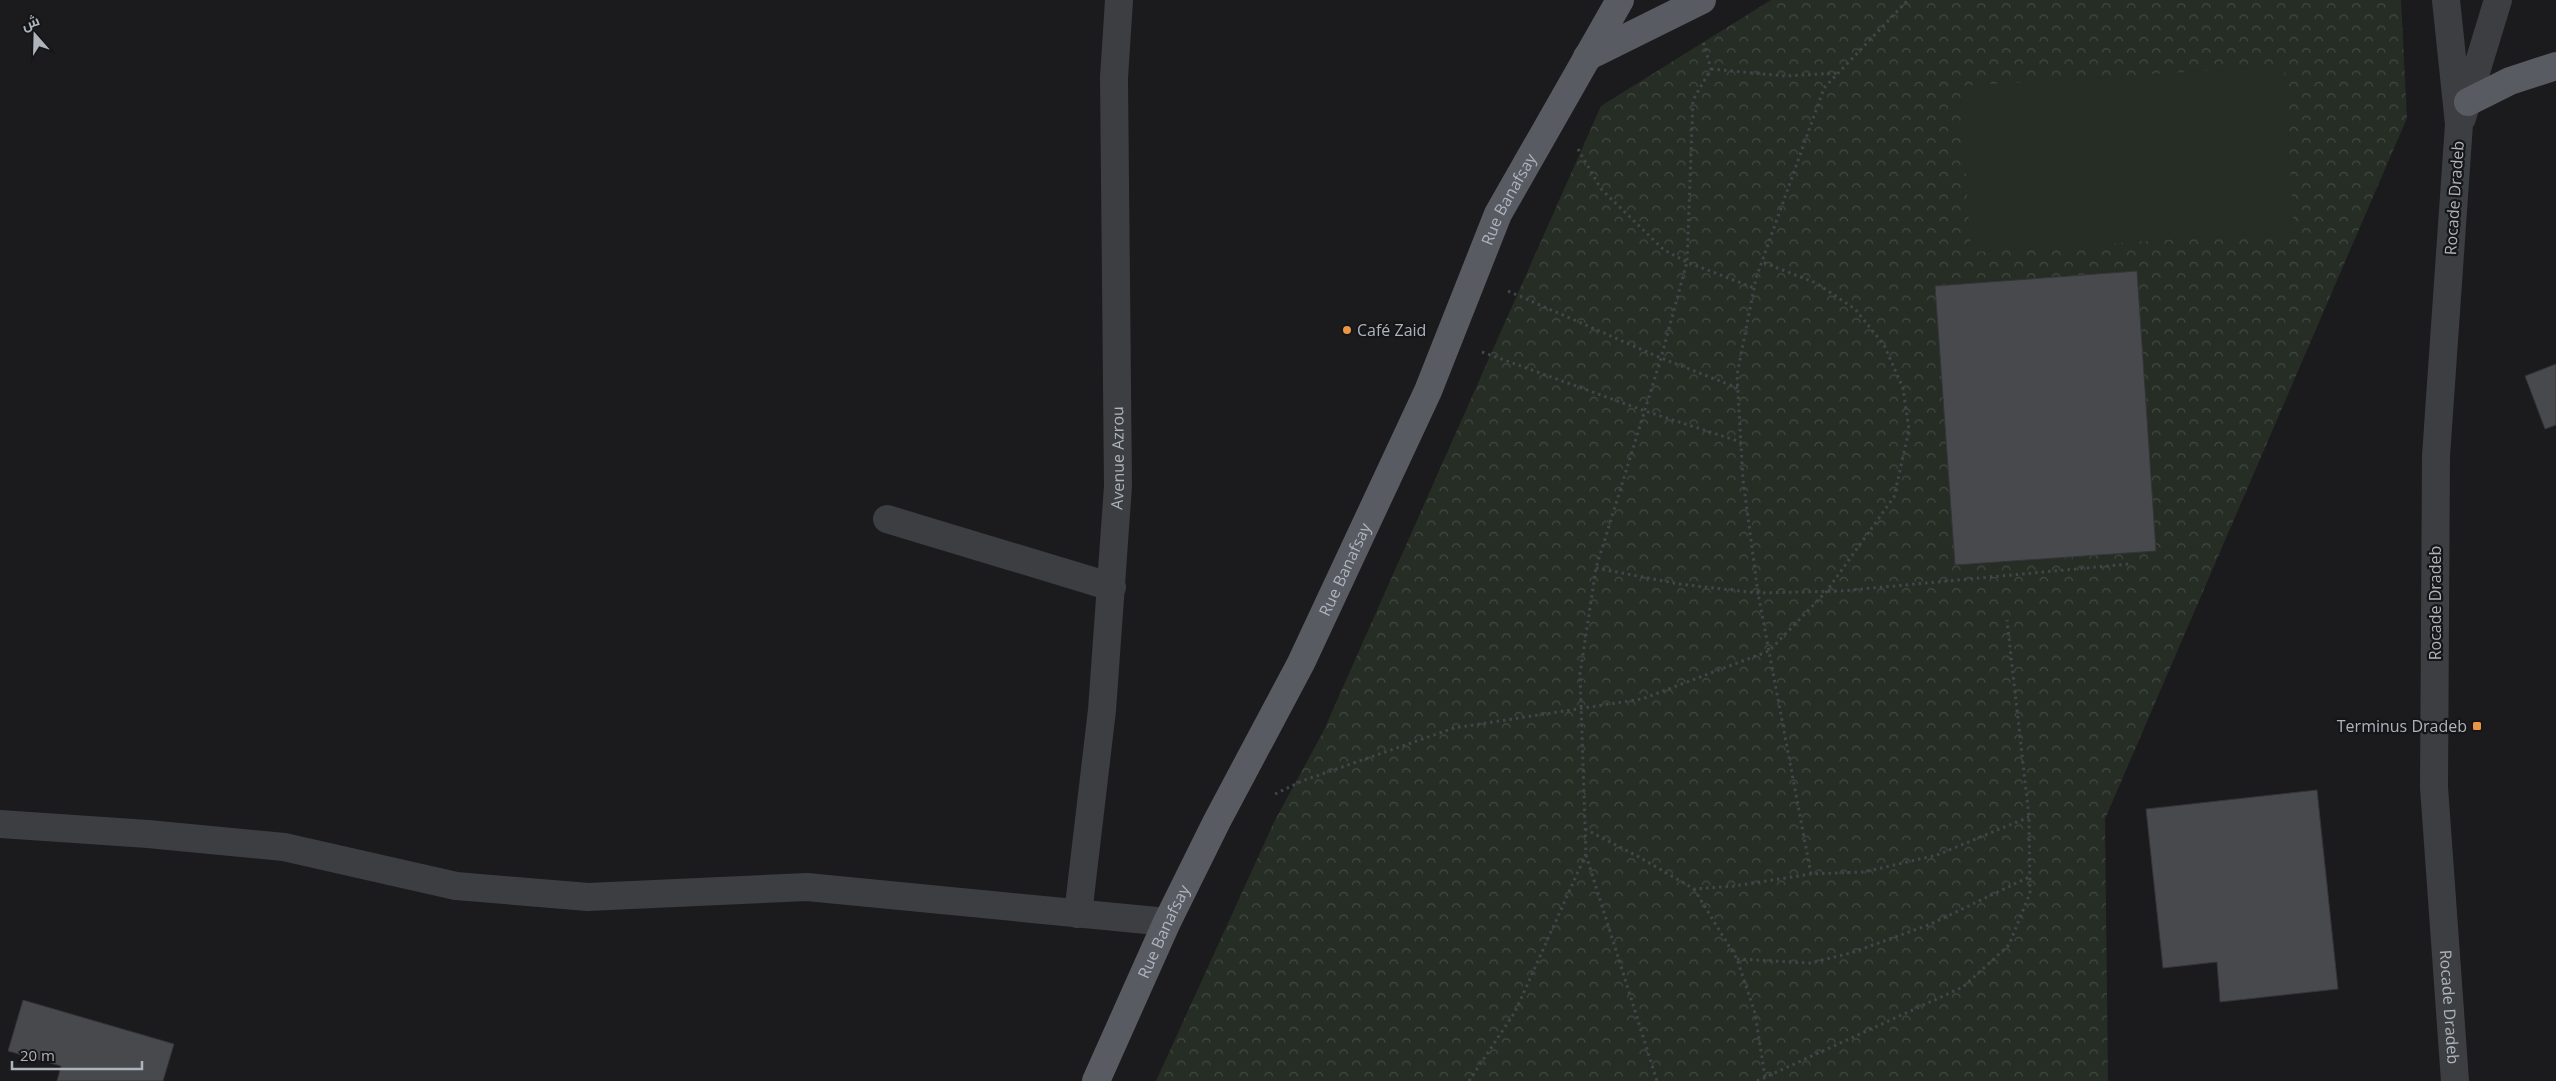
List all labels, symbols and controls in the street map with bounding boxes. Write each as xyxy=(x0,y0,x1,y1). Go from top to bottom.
north arrow xyxy=(10,10,60,60)
text: ش xyxy=(19,10,42,34)
street label: Rocade Dradeb xyxy=(2439,140,2469,256)
street label: Rue Banafsay xyxy=(1476,149,1542,248)
place label: Café Zaid xyxy=(1357,319,1426,341)
marker: Café Zaid xyxy=(1341,324,1353,336)
street label: Avenue Azrou xyxy=(1105,406,1129,510)
street label: Rue Banafsay xyxy=(1313,518,1376,620)
street label: Rocade Dradeb xyxy=(2424,546,2446,660)
place label: Terminus Dradeb xyxy=(2337,715,2467,737)
marker: Terminus Dradeb xyxy=(2471,720,2483,732)
street label: Rue Banafsay xyxy=(1132,880,1195,982)
street label: Rocade Dradeb xyxy=(2435,949,2465,1065)
scale bar xyxy=(12,1038,142,1070)
text: 20 m xyxy=(20,1045,55,1065)

